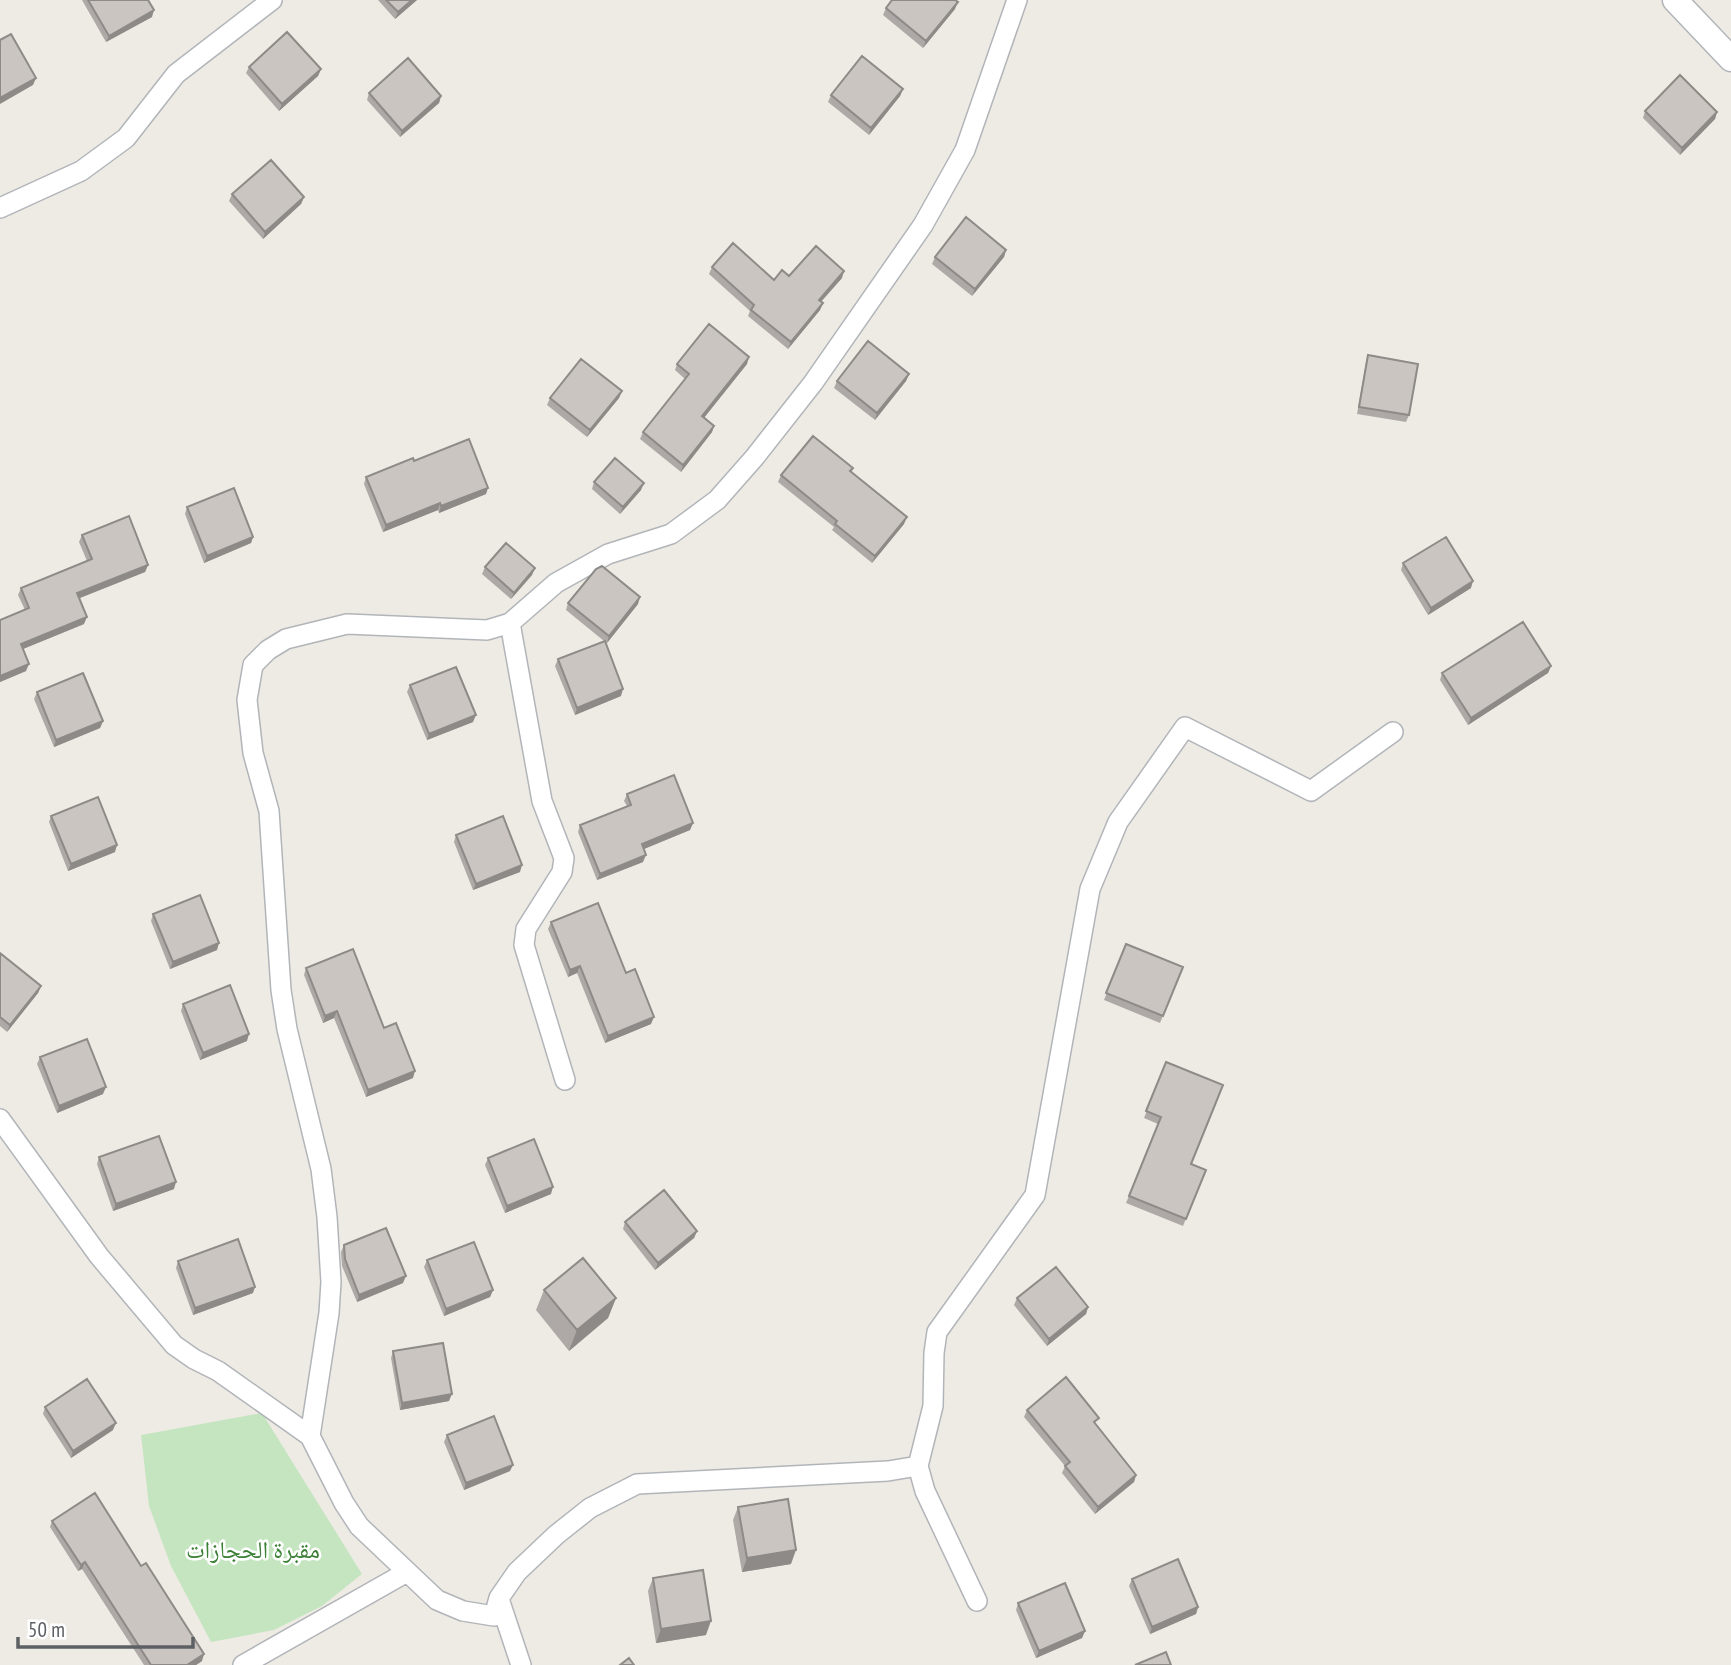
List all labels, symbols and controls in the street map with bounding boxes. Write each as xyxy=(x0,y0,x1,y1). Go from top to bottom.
park label: مقبرة الحجازات xyxy=(186,1534,320,1565)
scale bar xyxy=(18,1606,192,1650)
text: 50 m xyxy=(28,1616,65,1643)

